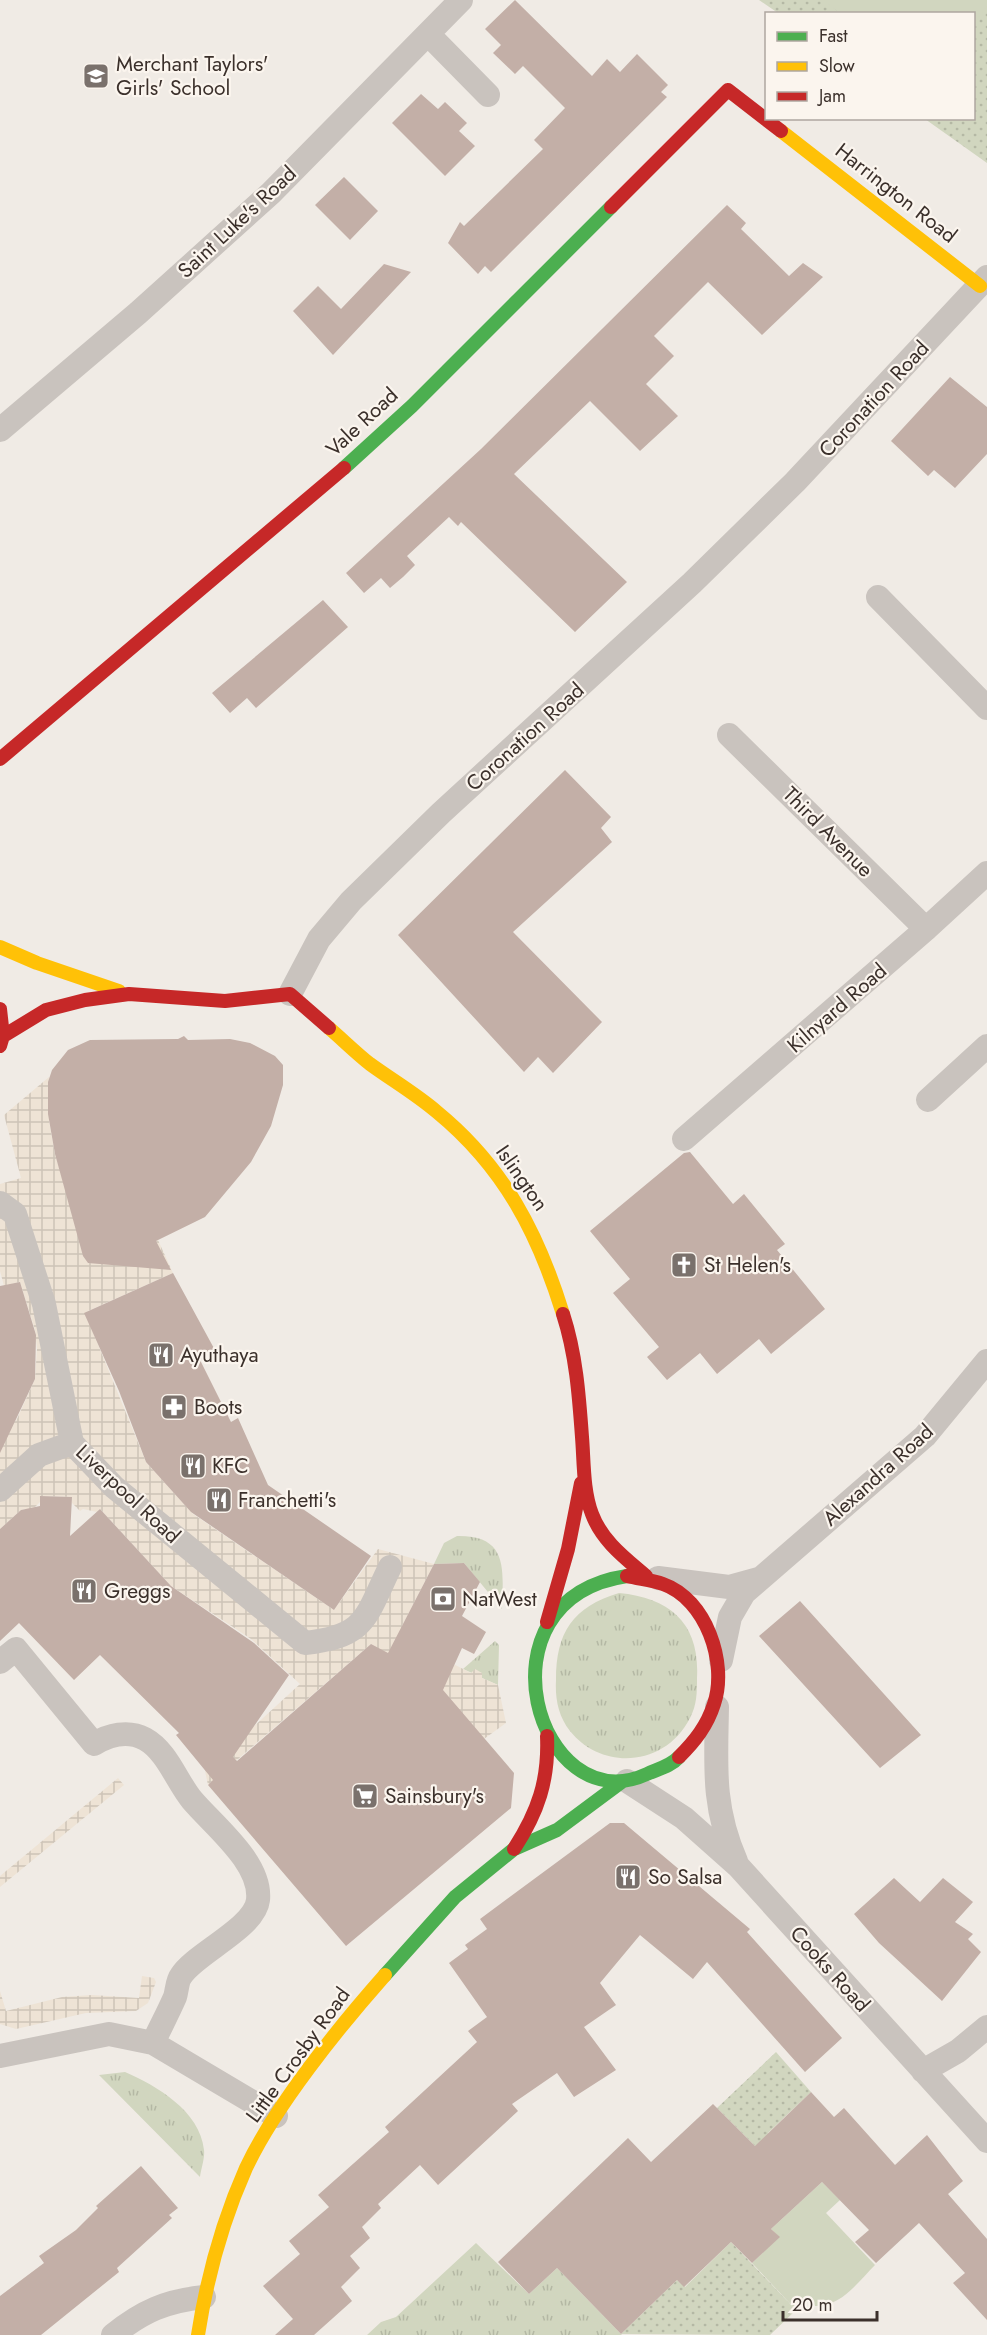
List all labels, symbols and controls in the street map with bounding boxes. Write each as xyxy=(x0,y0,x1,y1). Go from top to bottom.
legend xyxy=(765,12,975,120)
text: Fast xyxy=(819,23,848,49)
place label: Merchant Taylors' Girls' School xyxy=(116,49,268,103)
text: Slow xyxy=(819,53,856,79)
school or university icon: Merchant Taylors' Girls' School xyxy=(81,61,111,91)
text: Jam xyxy=(817,83,846,109)
street label: Harrington Road xyxy=(829,136,963,250)
street label: Saint Luke's Road xyxy=(171,159,303,285)
street label: Coronation Road xyxy=(812,334,936,464)
street label: Vale Road xyxy=(319,381,405,463)
street label: Coronation Road xyxy=(459,676,591,798)
street label: Third Avenue xyxy=(776,780,880,884)
street label: Kilnyard Road xyxy=(781,956,893,1060)
street label: Islington xyxy=(488,1139,556,1217)
church icon: St Helen's xyxy=(669,1250,699,1280)
place label: St Helen's xyxy=(704,1250,791,1280)
restaurant icon: Ayuthaya xyxy=(146,1340,176,1370)
place label: Ayuthaya xyxy=(180,1340,258,1370)
pharmacy icon: Boots xyxy=(159,1392,189,1422)
place label: Boots xyxy=(194,1392,242,1422)
street label: Alexandra Road xyxy=(816,1417,940,1533)
street label: Liverpool Road xyxy=(69,1438,187,1550)
restaurant icon: KFC xyxy=(178,1451,208,1481)
place label: KFC xyxy=(212,1451,249,1481)
restaurant icon: Franchetti's xyxy=(204,1485,234,1515)
place label: Franchetti's xyxy=(238,1485,336,1515)
restaurant icon: Greggs xyxy=(69,1576,99,1606)
place label: Greggs xyxy=(104,1576,170,1606)
bank icon: NatWest xyxy=(428,1584,458,1614)
place label: NatWest xyxy=(462,1584,537,1614)
supermarket icon: Sainsbury's xyxy=(350,1781,380,1811)
place label: Sainsbury's xyxy=(385,1781,484,1811)
restaurant icon: So Salsa xyxy=(613,1862,643,1892)
place label: So Salsa xyxy=(648,1862,722,1892)
street label: Cooks Road xyxy=(783,1919,877,2019)
street label: Little Crosby Road xyxy=(239,1981,357,2129)
scale bar xyxy=(783,2284,878,2322)
text: 20 m xyxy=(792,2292,832,2318)

